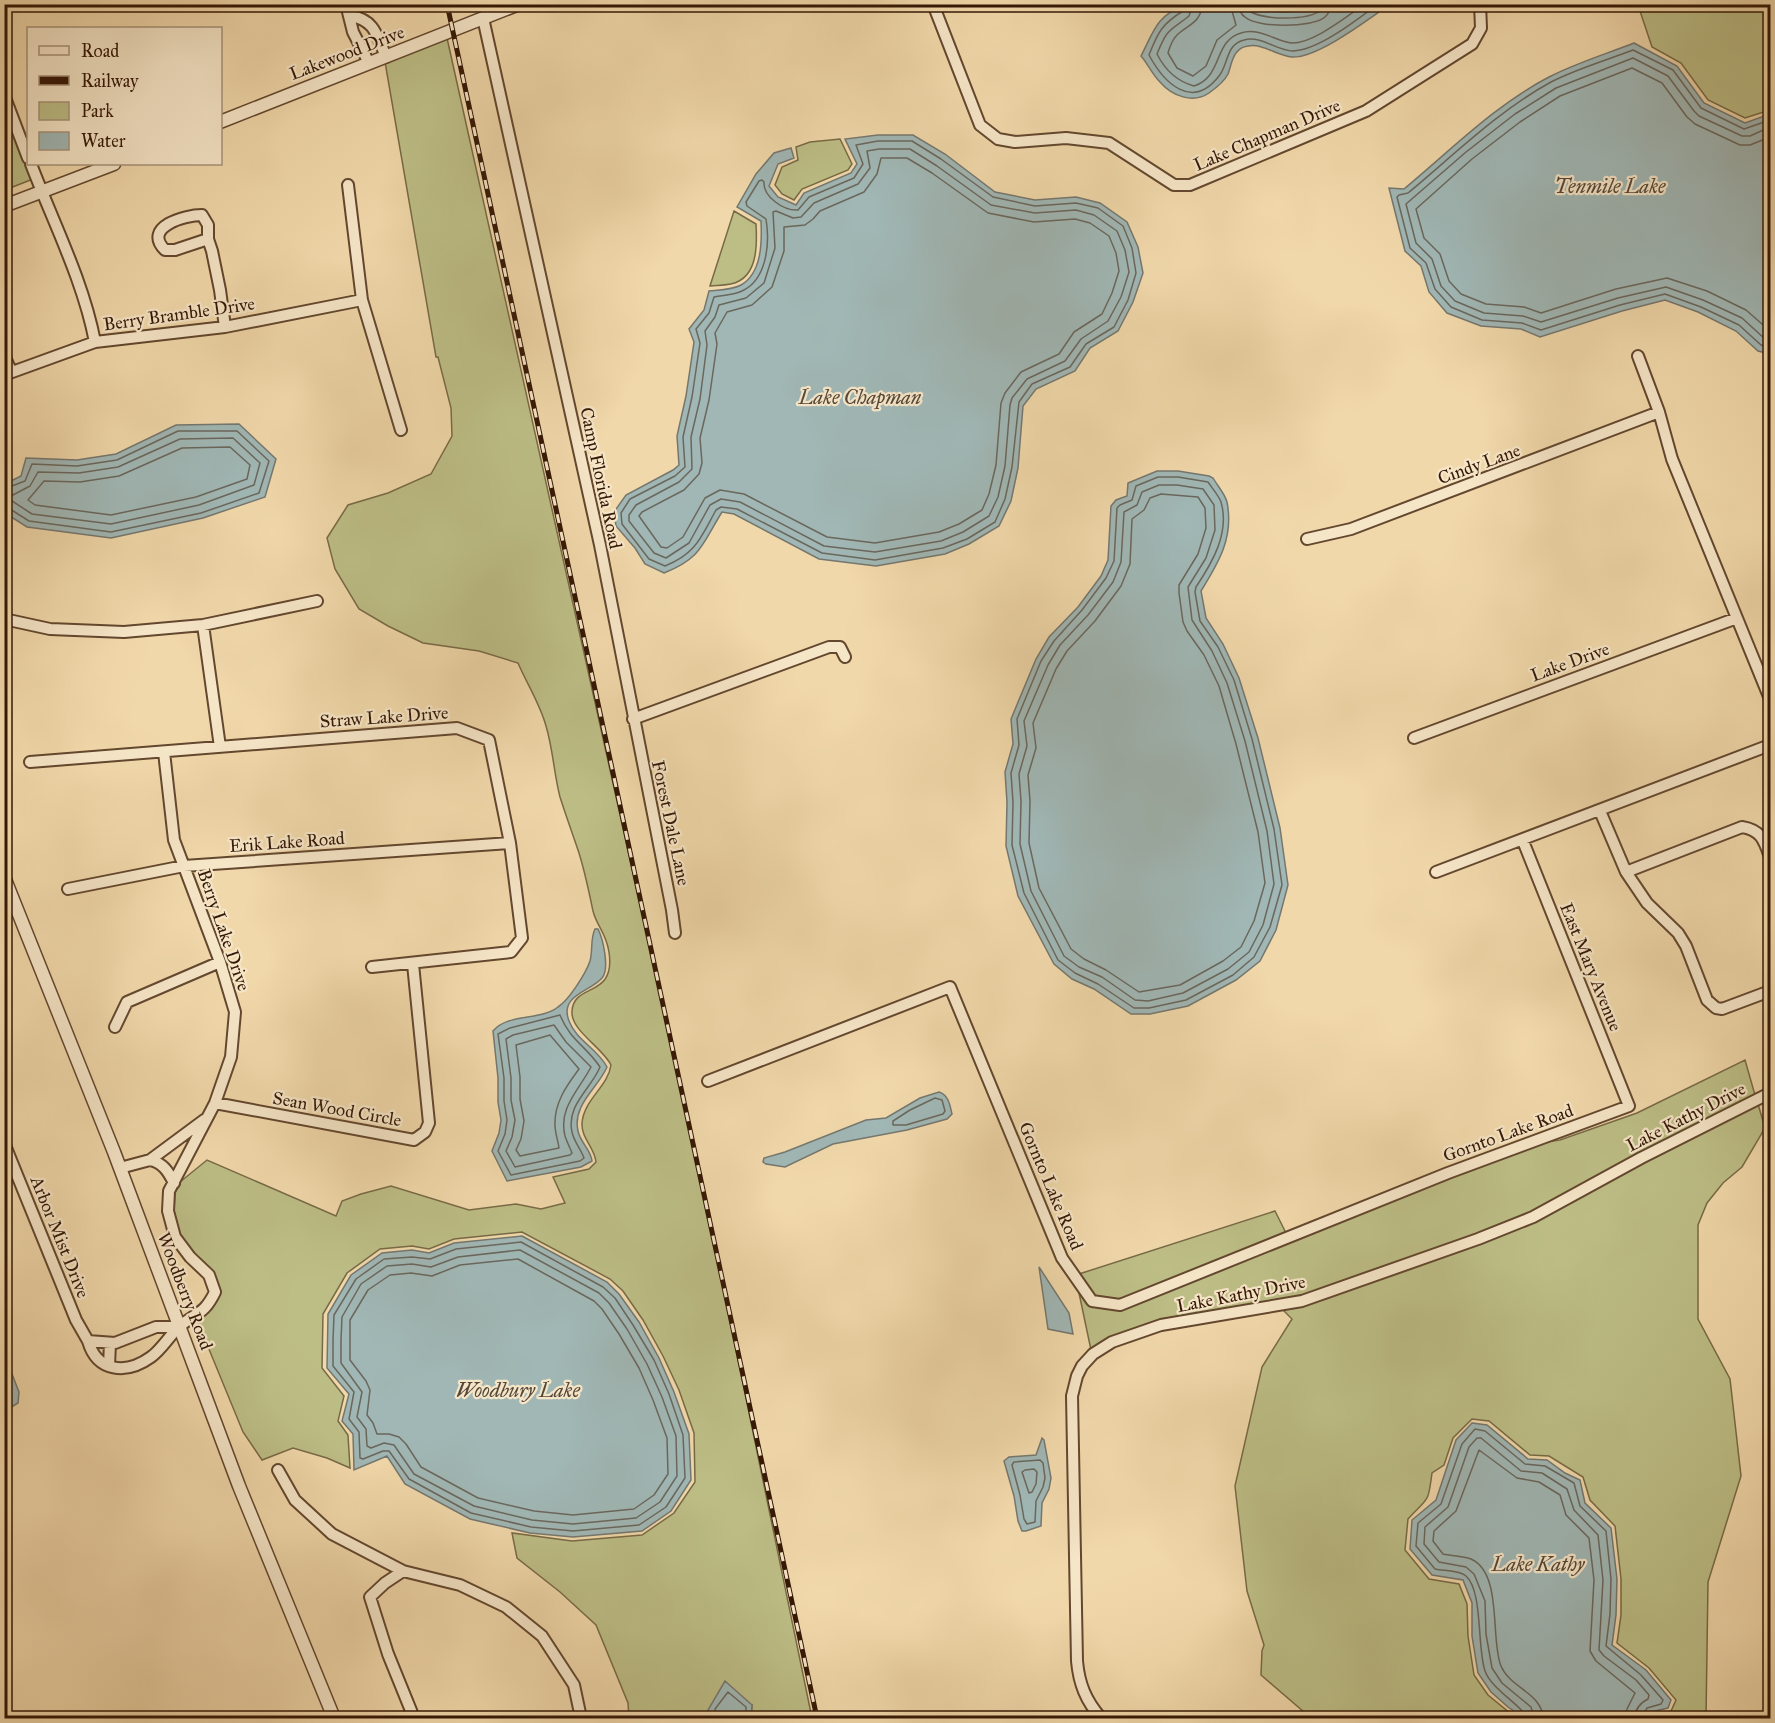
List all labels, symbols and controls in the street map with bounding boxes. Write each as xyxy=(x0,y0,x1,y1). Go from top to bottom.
street label: Lakewood Drive xyxy=(286,21,408,85)
legend xyxy=(27,27,222,165)
text: Road xyxy=(81,40,119,62)
text: Railway xyxy=(81,70,139,92)
street label: Lake Chapman Drive xyxy=(1190,94,1344,176)
text: Park xyxy=(81,100,114,122)
text: Water xyxy=(81,130,126,152)
water label: Tenmile Lake xyxy=(1555,174,1666,198)
street label: Berry Bramble Drive xyxy=(102,292,256,336)
water label: Lake Chapman xyxy=(798,385,922,410)
street label: Camp Florida Road xyxy=(575,405,627,551)
street label: Cindy Lane xyxy=(1435,439,1523,489)
street label: Lake Drive xyxy=(1528,638,1612,686)
street label: Straw Lake Drive xyxy=(319,702,449,732)
street label: Forest Dale Lane xyxy=(647,758,695,888)
street label: Erik Lake Road xyxy=(229,827,345,857)
street label: Berry Lake Drive xyxy=(193,866,255,994)
street label: East Mary Avenue xyxy=(1555,900,1627,1034)
street label: Lake Kathy Drive xyxy=(1623,1078,1749,1156)
street label: Sean Wood Circle xyxy=(271,1087,403,1131)
street label: Gornto Lake Road xyxy=(1440,1099,1576,1167)
street label: Gornto Lake Road xyxy=(1014,1119,1088,1253)
street label: Arbor Mist Drive xyxy=(25,1172,94,1301)
street label: Woodberry Road xyxy=(152,1229,218,1353)
street label: Lake Kathy Drive xyxy=(1175,1271,1307,1317)
water label: Woodbury Lake xyxy=(456,1378,580,1402)
water label: Lake Kathy xyxy=(1491,1552,1586,1576)

